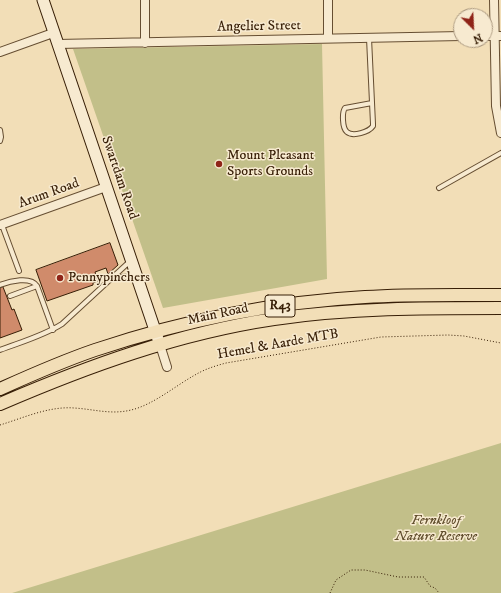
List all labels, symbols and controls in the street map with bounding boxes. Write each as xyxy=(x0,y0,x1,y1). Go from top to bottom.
north arrow xyxy=(453,8,493,48)
street label: Angelier Street xyxy=(217,18,301,36)
text: N xyxy=(471,30,484,46)
street label: Swartdam Road xyxy=(97,134,141,222)
place label: Mount Pleasant Sports Grounds xyxy=(227,148,314,180)
marker: Mount Pleasant Sports Grounds xyxy=(214,159,224,169)
street label: Arum Road xyxy=(16,175,82,213)
place label: Pennypinchers xyxy=(68,270,150,286)
marker: Pennypinchers xyxy=(55,273,65,283)
road number: R43 xyxy=(265,295,295,317)
street label: Main Road xyxy=(186,300,250,330)
street label: Hemel & Aarde MTB xyxy=(216,326,340,364)
park label: Fernkloof Nature Reserve xyxy=(395,513,477,546)

